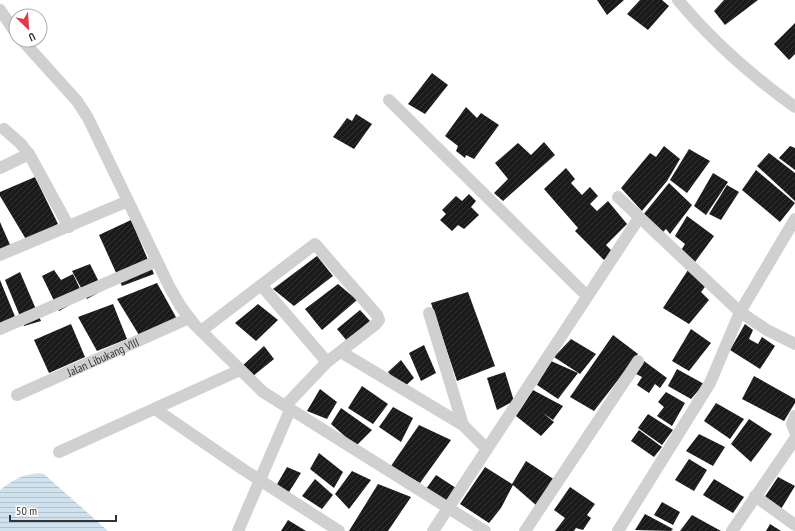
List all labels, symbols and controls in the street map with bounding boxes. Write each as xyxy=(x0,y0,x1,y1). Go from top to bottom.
north arrow xyxy=(8,8,48,48)
text: U xyxy=(26,30,38,45)
street label: Jalan Libukang VIII xyxy=(64,334,141,380)
scale bar xyxy=(10,497,116,523)
text: 50 m xyxy=(16,503,37,518)

